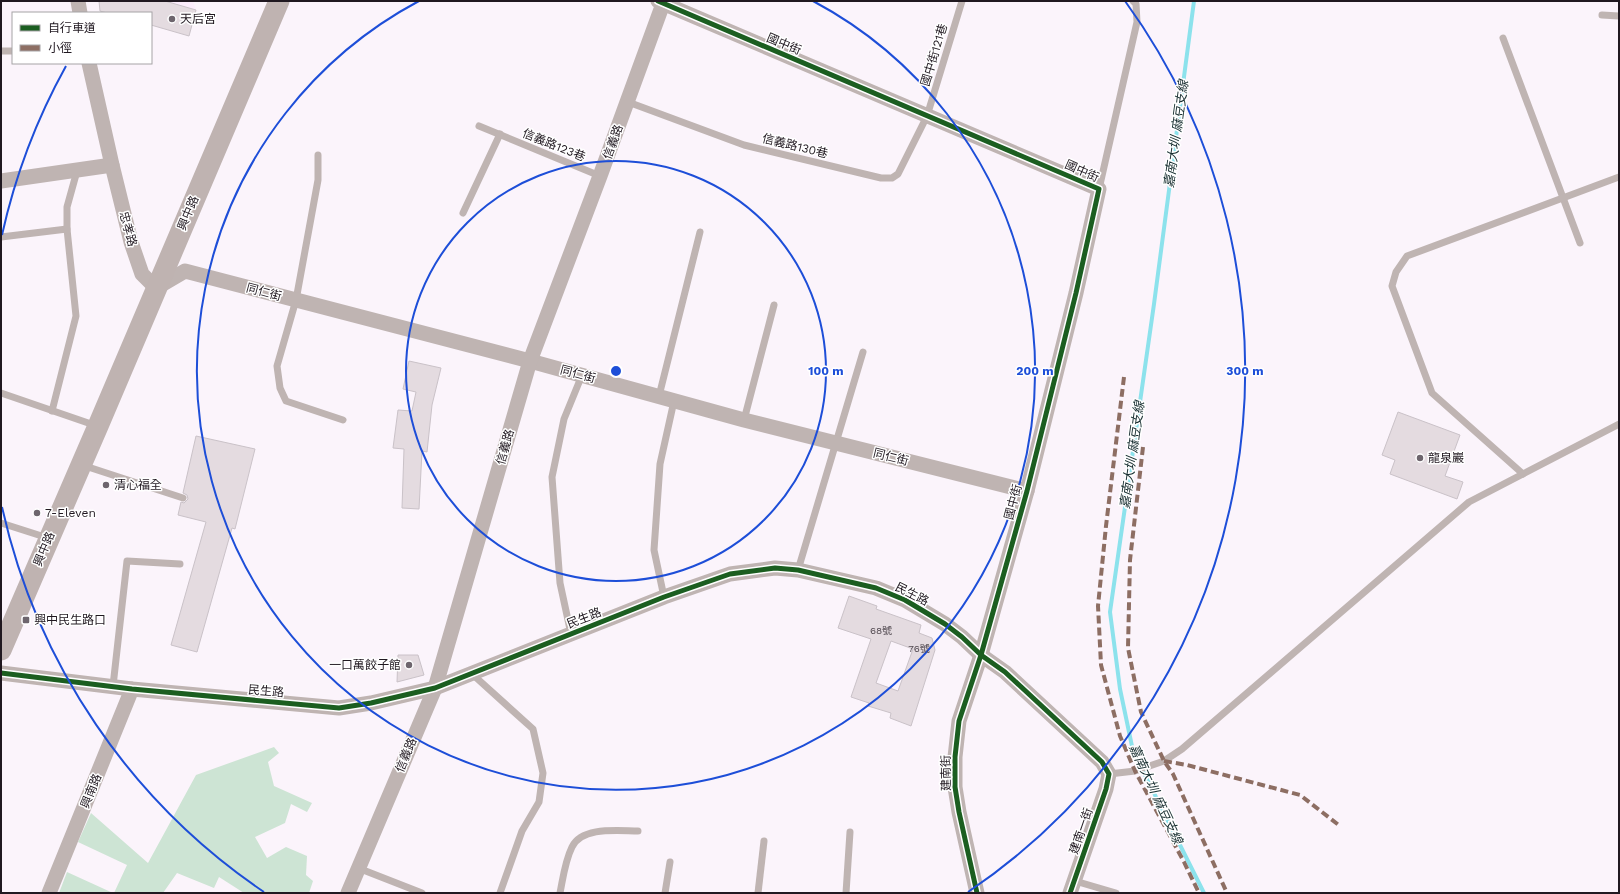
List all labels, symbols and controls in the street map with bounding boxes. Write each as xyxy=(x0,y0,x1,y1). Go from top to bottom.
legend xyxy=(12,12,152,64)
place label: 天后宮 xyxy=(180,12,216,26)
marker: 天后宮 xyxy=(167,14,177,24)
text: 自行車道 xyxy=(48,21,96,35)
street label: 國中街121巷 xyxy=(918,22,950,88)
street label: 國中街 xyxy=(765,31,803,57)
text: 小徑 xyxy=(48,41,72,55)
water label: 嘉南大圳 麻豆支線 xyxy=(1161,77,1191,189)
street label: 信義路 xyxy=(600,123,626,161)
street label: 信義路123巷 xyxy=(520,126,588,164)
street label: 信義路130巷 xyxy=(761,131,829,161)
street label: 國中街 xyxy=(1063,157,1101,185)
street label: 興中路 xyxy=(175,194,201,232)
street label: 忠孝路 xyxy=(117,210,139,248)
street label: 同仁街 xyxy=(245,281,283,303)
street label: 同仁街 xyxy=(559,363,597,385)
centre of rings xyxy=(609,364,623,378)
text: 100 m xyxy=(808,364,844,378)
text: 200 m xyxy=(1016,364,1054,378)
text: 300 m xyxy=(1226,364,1264,378)
water label: 嘉南大圳 麻豆支線 xyxy=(1117,398,1147,510)
street label: 信義路 xyxy=(493,428,517,466)
street label: 同仁街 xyxy=(872,446,910,468)
place label: 龍泉巖 xyxy=(1428,451,1464,465)
marker: 龍泉巖 xyxy=(1415,453,1425,463)
place label: 清心福全 xyxy=(114,478,162,492)
marker: 清心福全 xyxy=(101,480,111,490)
street label: 國中街 xyxy=(1002,483,1024,521)
place label: 7-Eleven xyxy=(45,506,96,520)
marker: 7-Eleven xyxy=(32,508,42,518)
street label: 興中路 xyxy=(31,530,57,568)
street label: 民生路 xyxy=(893,580,931,608)
street label: 民生路 xyxy=(565,605,603,631)
place label: 興中民生路口 xyxy=(34,613,106,627)
marker: 興中民生路口 xyxy=(21,615,31,625)
house number: 68號 xyxy=(870,625,892,636)
house number: 76號 xyxy=(908,643,930,654)
place label: 一口萬餃子館 xyxy=(329,658,401,672)
marker: 一口萬餃子館 xyxy=(404,660,414,670)
street label: 民生路 xyxy=(247,682,285,700)
street label: 信義路 xyxy=(393,736,419,774)
water label: 嘉南大圳 麻豆支線 xyxy=(1126,742,1187,848)
street label: 建南街 xyxy=(939,755,953,791)
street label: 興南路 xyxy=(78,772,104,810)
street label: 建南一街 xyxy=(1067,806,1095,856)

